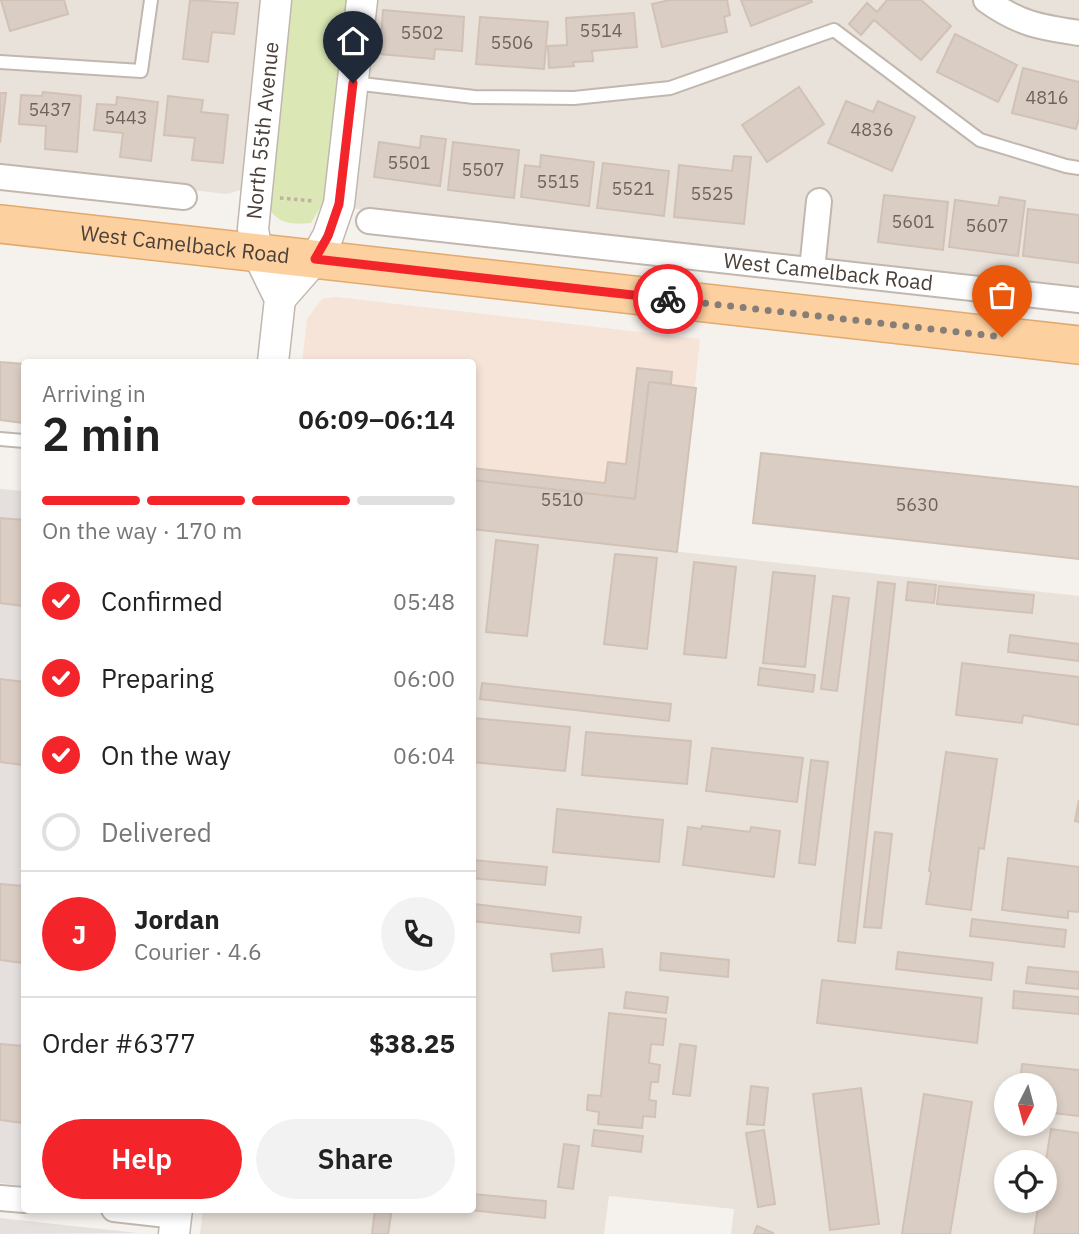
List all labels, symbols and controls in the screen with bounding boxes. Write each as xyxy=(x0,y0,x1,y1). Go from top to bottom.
pin xyxy=(323,11,383,83)
house number: 5514 xyxy=(579,19,623,42)
house number: 5502 xyxy=(400,21,444,44)
icon: home xyxy=(334,22,372,60)
house number: 5506 xyxy=(490,31,534,54)
street label: North 55th Avenue xyxy=(239,40,285,221)
house number: 4816 xyxy=(1025,86,1069,109)
house number: 5437 xyxy=(28,98,72,121)
house number: 5443 xyxy=(104,106,148,129)
house number: 4836 xyxy=(850,118,894,141)
house number: 5501 xyxy=(387,151,431,174)
house number: 5507 xyxy=(461,158,505,181)
house number: 5515 xyxy=(536,170,580,193)
house number: 5521 xyxy=(611,177,655,200)
house number: 5525 xyxy=(690,182,734,205)
house number: 5601 xyxy=(891,210,935,233)
house number: 5607 xyxy=(965,214,1009,237)
street label: West Camelback Road xyxy=(79,218,291,269)
street label: West Camelback Road xyxy=(722,246,934,297)
courier xyxy=(633,264,703,334)
pin xyxy=(972,265,1032,337)
icon: bag xyxy=(983,276,1021,314)
icon: bike xyxy=(649,280,687,318)
text: Arriving in xyxy=(42,378,146,408)
text: 06:09–06:14 xyxy=(298,402,455,436)
text: 2 min xyxy=(42,404,161,464)
house number: 5510 xyxy=(540,488,584,511)
house number: 5630 xyxy=(895,493,939,516)
text: On the way · 170 m xyxy=(42,515,242,545)
icon: check xyxy=(42,582,80,620)
text: Confirmed xyxy=(101,584,223,618)
text: 05:48 xyxy=(393,586,455,616)
icon: check xyxy=(42,659,80,697)
text: Preparing xyxy=(101,661,214,695)
text: 06:00 xyxy=(393,663,455,693)
icon: check xyxy=(42,736,80,774)
text: On the way xyxy=(101,738,231,772)
text: 06:04 xyxy=(393,740,455,770)
text: Delivered xyxy=(101,815,212,849)
button: phone xyxy=(381,897,455,971)
text: Jordan xyxy=(134,902,220,936)
text: J xyxy=(72,917,86,951)
text: Courier · 4.6 xyxy=(134,936,262,966)
text: Order #6377 xyxy=(42,1026,196,1060)
text: $38.25 xyxy=(369,1026,455,1060)
north arrow xyxy=(994,1073,1057,1136)
map controls xyxy=(994,1073,1057,1213)
button: Help xyxy=(42,1119,242,1199)
button: Share xyxy=(256,1119,455,1199)
button: locate xyxy=(994,1150,1057,1213)

